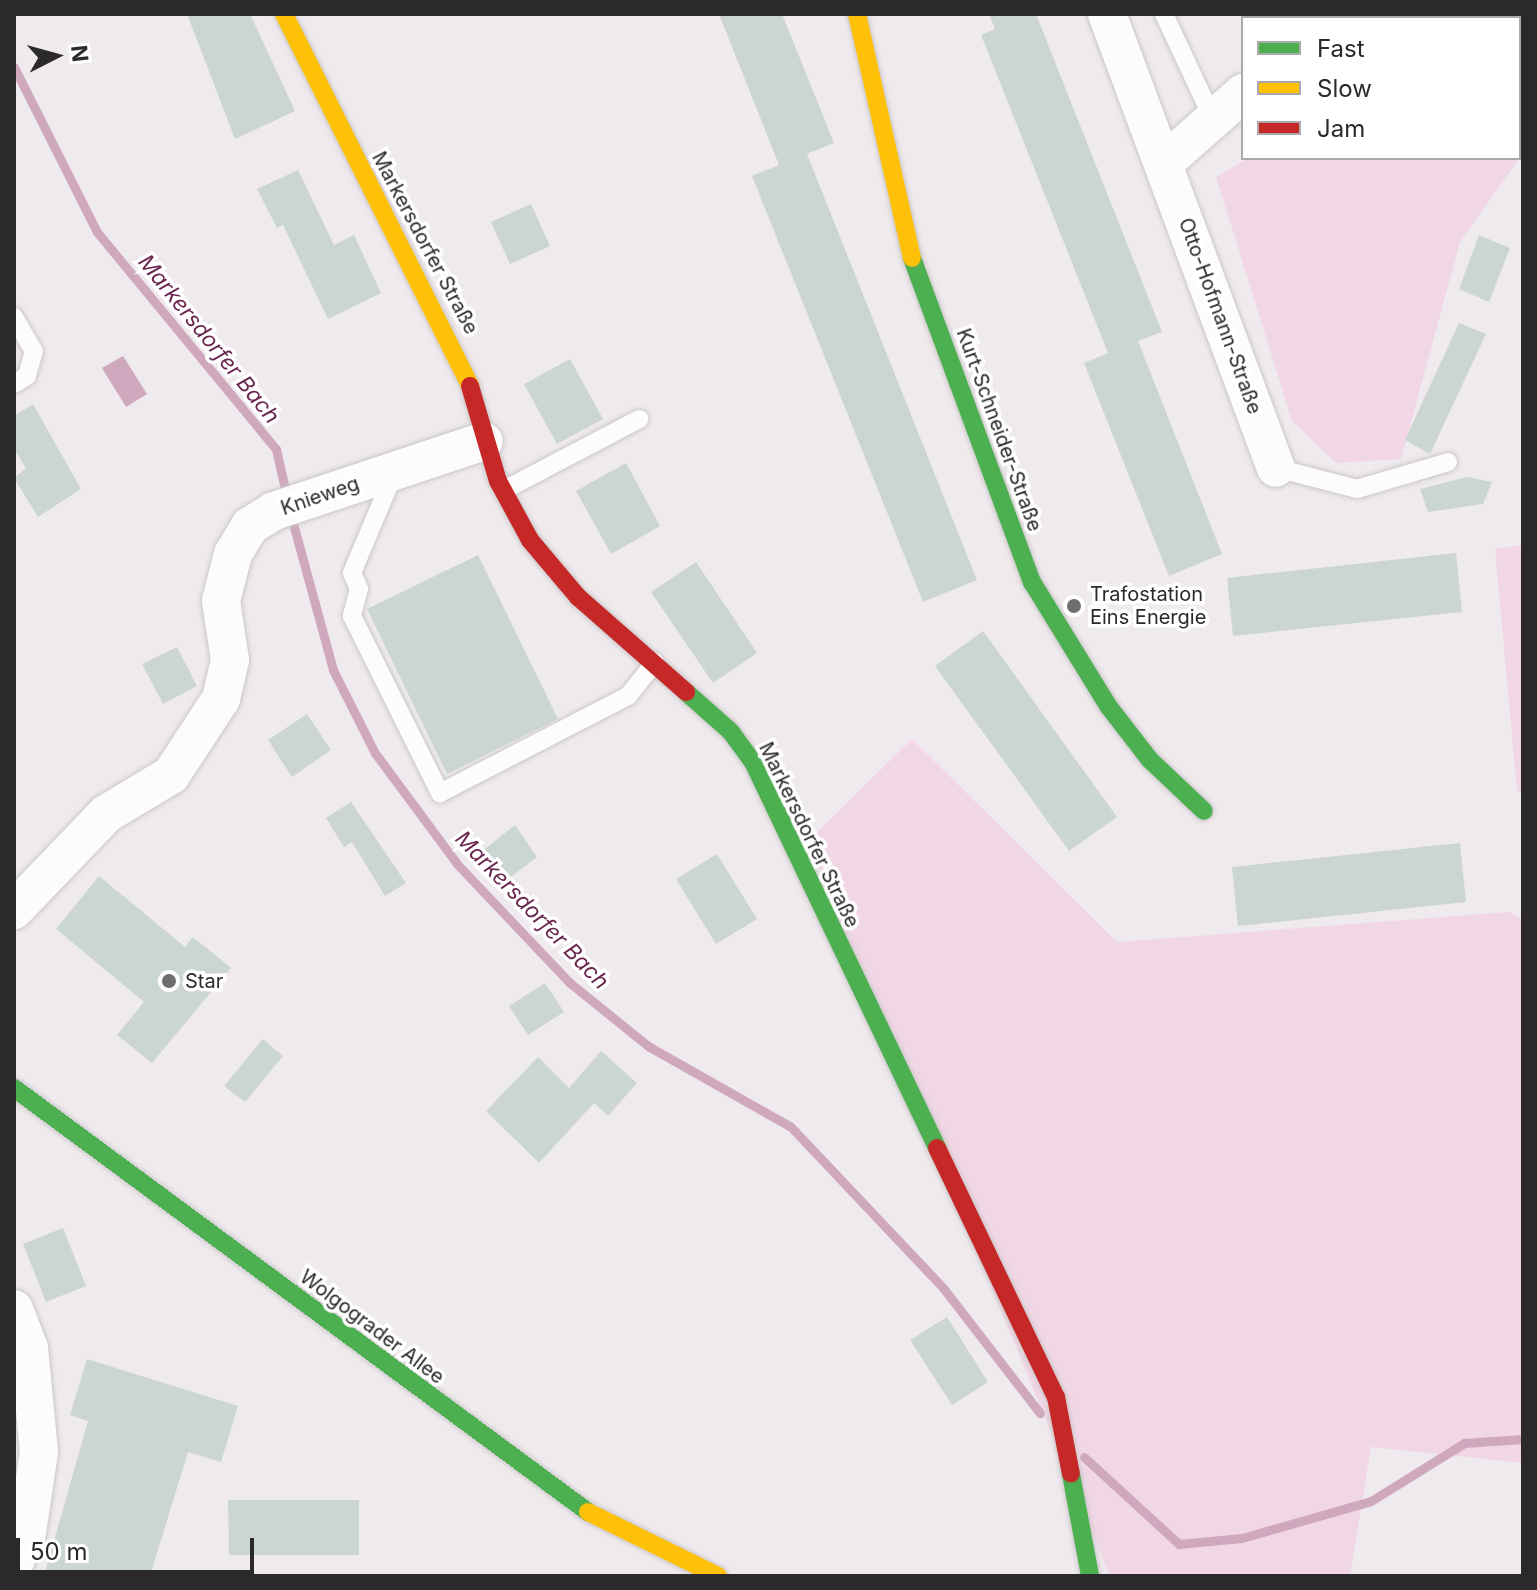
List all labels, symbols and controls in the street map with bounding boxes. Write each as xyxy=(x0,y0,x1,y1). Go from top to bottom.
north arrow xyxy=(16,16,96,96)
legend xyxy=(1241,16,1521,160)
text: Fast xyxy=(1317,34,1365,63)
text: N xyxy=(66,44,94,63)
text: Slow xyxy=(1317,74,1372,103)
text: Jam xyxy=(1317,114,1365,143)
street label: Markersdorfer Straße xyxy=(367,148,483,338)
street label: Otto-Hofmann-Straße xyxy=(1173,215,1267,417)
water label: Markersdorfer Bach xyxy=(133,249,285,429)
street label: Kurt-Schneider-Straße xyxy=(951,325,1047,535)
street label: Knieweg xyxy=(278,471,362,521)
place label: Trafostation Eins Energie xyxy=(1090,582,1206,629)
marker: Trafostation Eins Energie xyxy=(1065,597,1083,615)
street label: Markersdorfer Straße xyxy=(754,738,864,932)
water label: Markersdorfer Bach xyxy=(450,825,614,995)
place label: Star xyxy=(185,969,223,993)
marker: Star xyxy=(160,972,178,990)
street label: Wolgograder Allee xyxy=(295,1265,449,1389)
scale bar xyxy=(20,1522,258,1572)
text: 50 m xyxy=(30,1537,88,1566)

